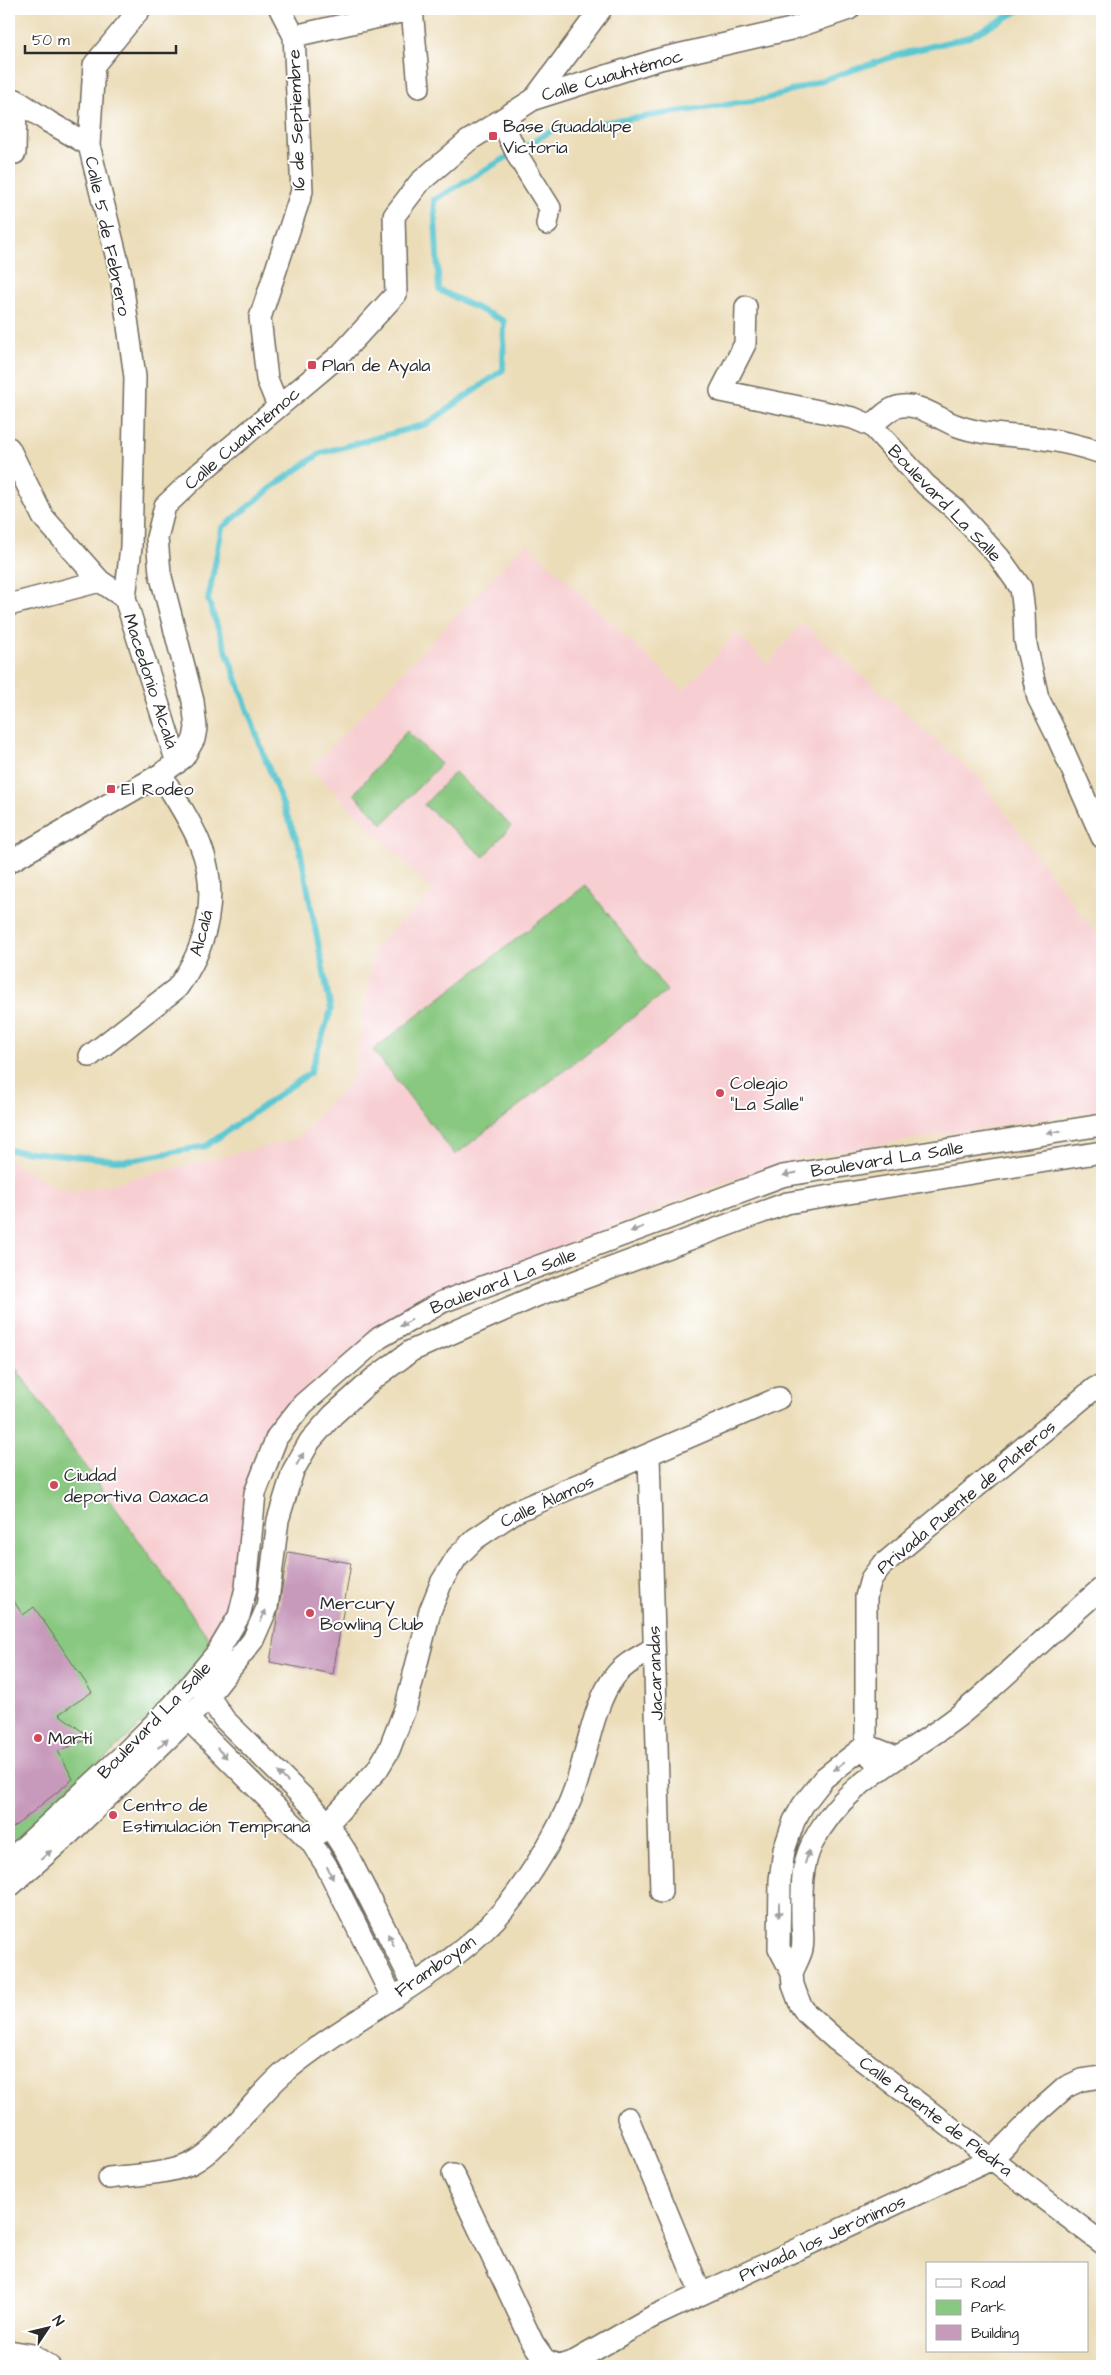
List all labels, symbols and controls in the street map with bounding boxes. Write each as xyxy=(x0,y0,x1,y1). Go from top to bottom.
scale bar xyxy=(25,22,176,54)
text: 50 m xyxy=(32,30,70,51)
street label: Calle Cuauhtémoc xyxy=(538,43,686,108)
street label: 16 de Septiembre xyxy=(282,48,311,191)
place label: Base Guadalupe Victoria xyxy=(503,114,632,160)
marker: Base Guadalupe Victoria xyxy=(487,130,499,142)
street label: Calle 5 de Febrero xyxy=(78,154,137,318)
place label: Plan de Ayala xyxy=(322,353,430,379)
marker: Plan de Ayala xyxy=(306,359,318,371)
street label: Calle Cuauhtémoc xyxy=(179,381,306,496)
street label: Boulevard La Salle xyxy=(882,439,1007,568)
street label: Macedonio Alcalá xyxy=(117,610,184,752)
place label: El Rodeo xyxy=(121,777,194,802)
marker: El Rodeo xyxy=(105,783,117,795)
street label: Alcalá xyxy=(183,907,220,959)
place label: Colegio "La Salle" xyxy=(730,1071,803,1117)
marker: Colegio "La Salle" xyxy=(714,1087,726,1099)
one-way arrow xyxy=(1046,1129,1062,1137)
street label: Boulevard La Salle xyxy=(809,1135,966,1184)
one-way arrow xyxy=(782,1171,798,1179)
one-way arrow xyxy=(629,1225,644,1233)
street label: Boulevard La Salle xyxy=(427,1242,580,1321)
one-way arrow xyxy=(399,1318,412,1327)
street label: Privada Puente de Plateros xyxy=(871,1415,1062,1580)
one-way arrow xyxy=(296,1452,304,1467)
place label: Ciudad deportiva Oaxaca xyxy=(64,1463,208,1509)
street label: Calle Álamos xyxy=(496,1469,598,1534)
marker: Ciudad deportiva Oaxaca xyxy=(48,1479,60,1491)
place label: Mercury Bowling Club xyxy=(320,1591,423,1638)
marker: Mercury Bowling Club xyxy=(304,1607,316,1619)
one-way arrow xyxy=(260,1609,267,1624)
street label: Jacarandas xyxy=(641,1625,670,1721)
street label: Boulevard La Salle xyxy=(92,1656,217,1785)
place label: Martí xyxy=(48,1726,92,1751)
marker: Martí xyxy=(32,1732,44,1744)
one-way arrow xyxy=(157,1737,169,1749)
one-way arrow xyxy=(216,1747,228,1759)
one-way arrow xyxy=(833,1761,846,1772)
one-way arrow xyxy=(277,1771,289,1783)
place label: Centro de Estimulación Temprana xyxy=(123,1793,311,1839)
marker: Centro de Estimulación Temprana xyxy=(107,1809,119,1821)
one-way arrow xyxy=(39,1849,51,1861)
one-way arrow xyxy=(804,1850,812,1865)
one-way arrow xyxy=(326,1866,334,1881)
one-way arrow xyxy=(775,1902,783,1918)
street label: Framboyan xyxy=(390,1929,481,2004)
one-way arrow xyxy=(387,1933,395,1947)
street label: Calle Puente de Piedra xyxy=(854,2050,1018,2183)
street label: Privada los Jerónimos xyxy=(735,2189,910,2288)
legend xyxy=(926,2262,1088,2352)
text: Road xyxy=(971,2273,1006,2294)
text: Park xyxy=(971,2297,1006,2318)
north arrow xyxy=(22,2302,72,2352)
text: N xyxy=(47,2312,69,2331)
text: Building xyxy=(971,2323,1019,2345)

